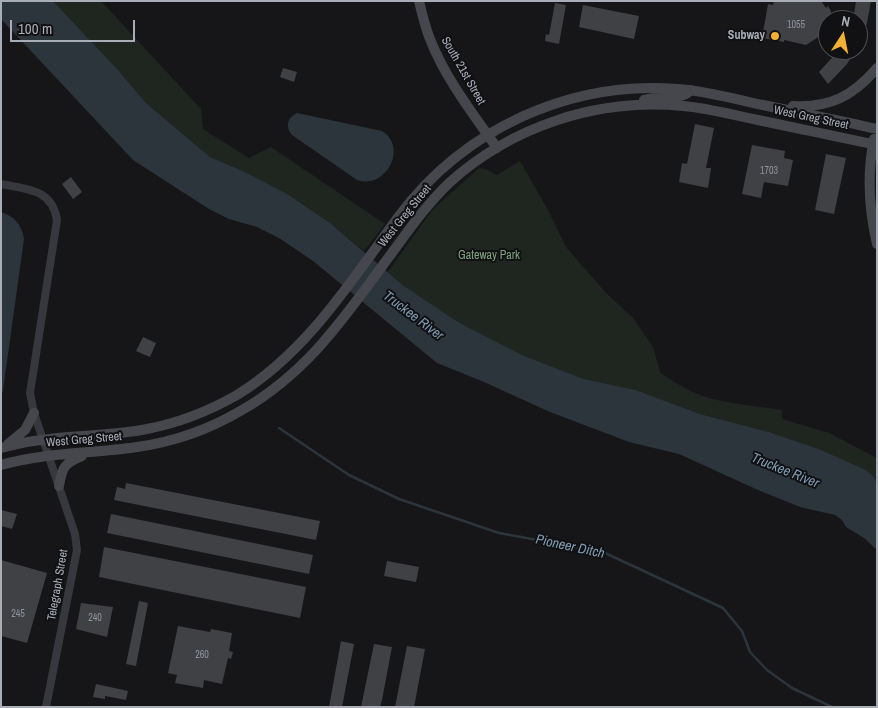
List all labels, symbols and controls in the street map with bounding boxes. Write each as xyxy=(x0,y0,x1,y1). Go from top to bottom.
scale bar xyxy=(12,10,138,42)
north arrow xyxy=(818,10,868,60)
text: N xyxy=(840,12,851,31)
text: 100 m xyxy=(18,18,52,39)
house number: 1055 xyxy=(787,19,805,31)
place label: Subway xyxy=(728,29,765,43)
marker: Subway xyxy=(769,30,781,42)
street label: South 21st Street xyxy=(438,34,488,108)
street label: West Greg Street xyxy=(772,103,850,133)
house number: 1703 xyxy=(760,165,778,177)
street label: West Greg Street xyxy=(376,182,434,250)
park label: Gateway Park xyxy=(458,249,520,263)
water label: Truckee River xyxy=(379,288,447,344)
street label: West Greg Street xyxy=(46,430,122,450)
water label: Truckee River xyxy=(749,450,821,492)
water label: Pioneer Ditch xyxy=(534,531,606,563)
street label: Telegraph Street xyxy=(45,548,71,622)
house number: 245 xyxy=(11,608,25,620)
house number: 240 xyxy=(88,612,102,624)
house number: 260 xyxy=(195,649,209,661)

